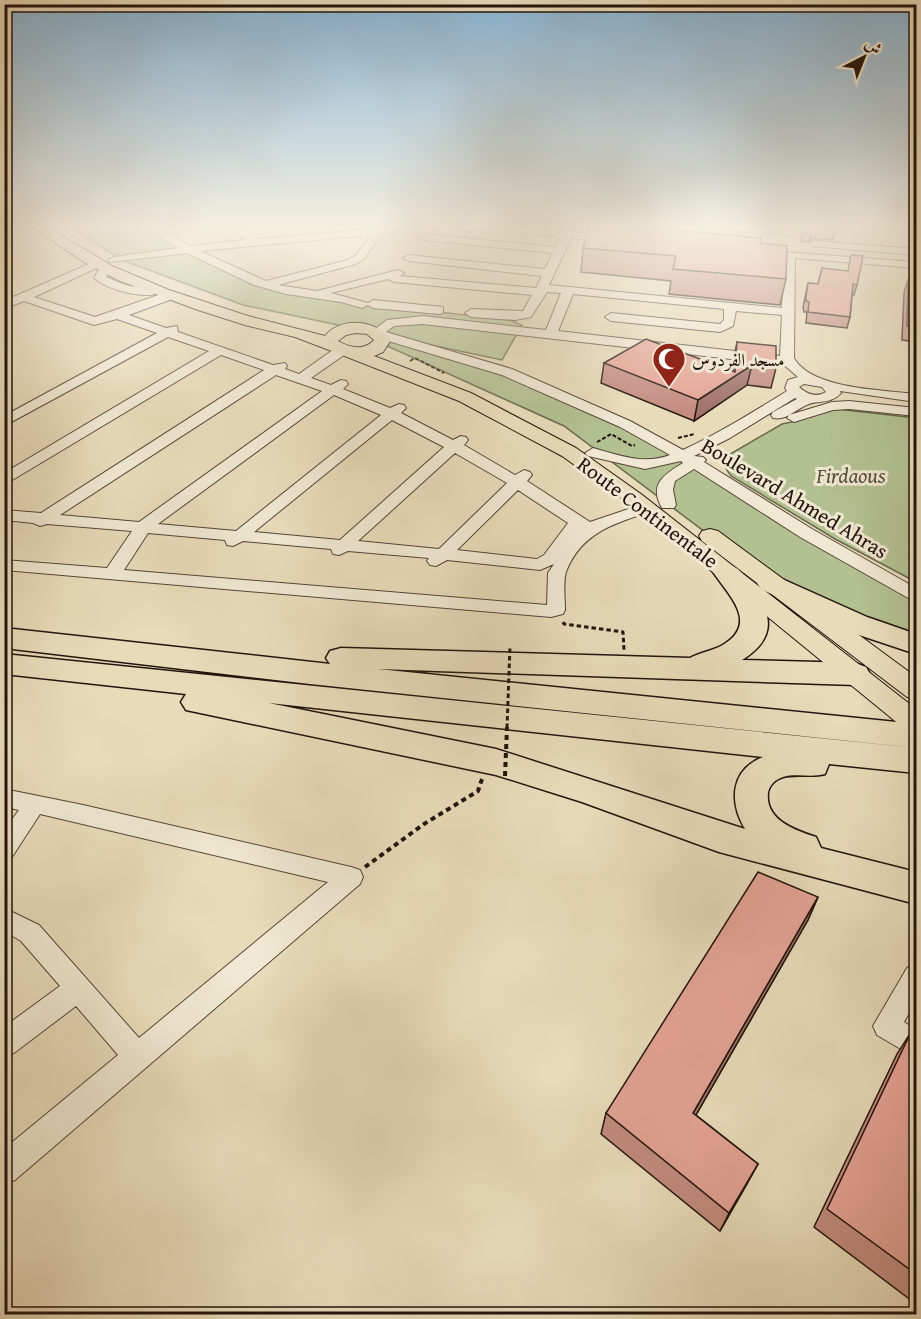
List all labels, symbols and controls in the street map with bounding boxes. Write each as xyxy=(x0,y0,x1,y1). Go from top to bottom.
north arrow xyxy=(834,27,894,87)
text: ش xyxy=(860,32,888,60)
mosque icon: مسجد الفردوس xyxy=(651,341,687,388)
place label: مسجد الفردوس xyxy=(692,346,784,373)
street label: Boulevard Ahmed Ahras xyxy=(696,430,894,566)
street label: Route Continentale xyxy=(571,449,725,576)
park label: Firdaous xyxy=(815,460,886,491)

